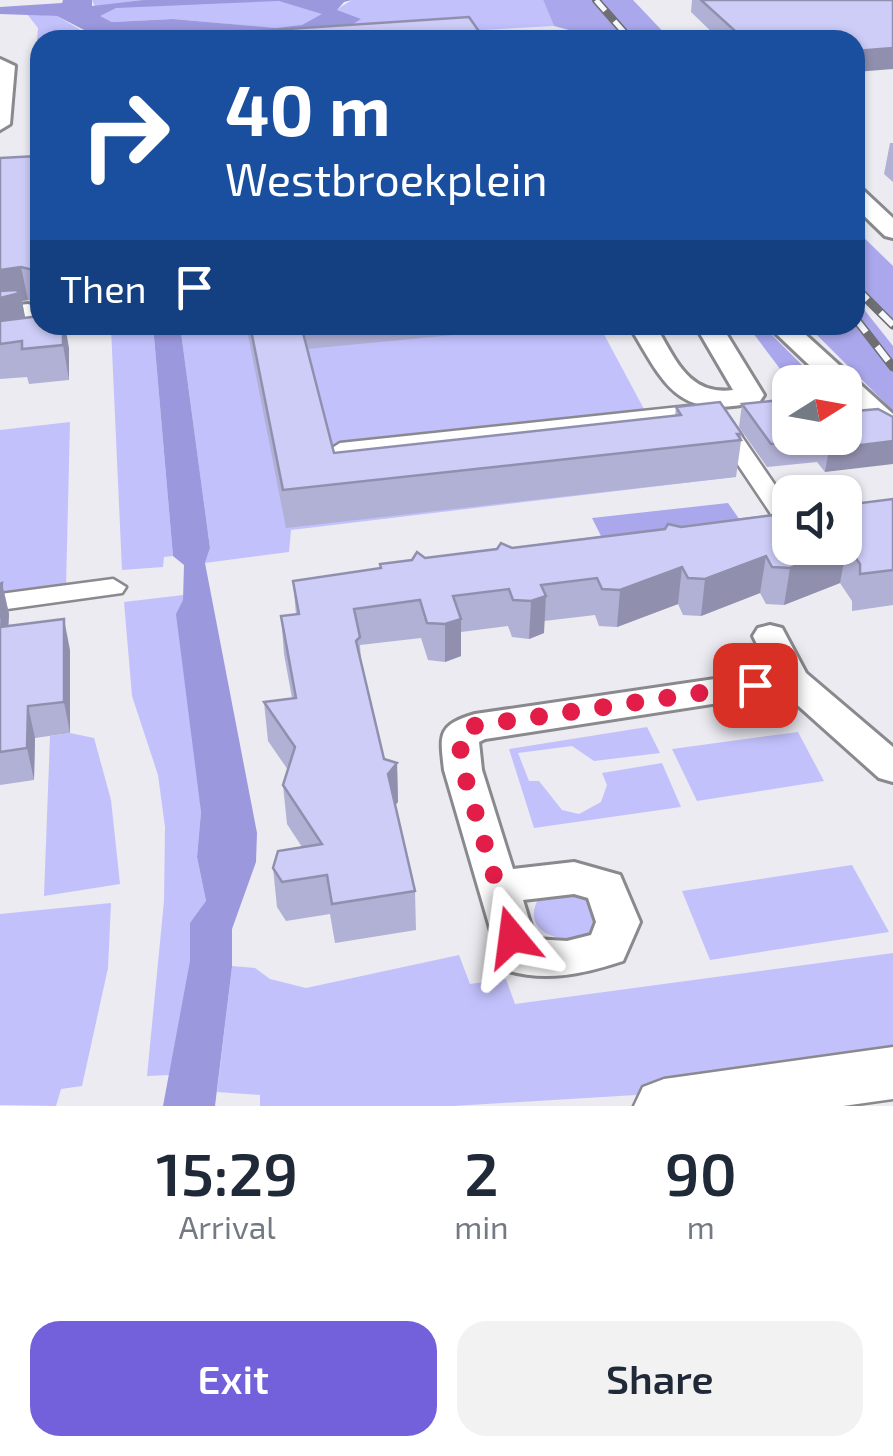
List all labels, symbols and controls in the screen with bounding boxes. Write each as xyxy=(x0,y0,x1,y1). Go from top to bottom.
text: 40 m xyxy=(225,66,391,150)
icon: right xyxy=(60,70,190,200)
text: Westbroekplein xyxy=(225,151,548,205)
icon: arrive xyxy=(167,260,222,315)
text: Then xyxy=(60,265,147,311)
north arrow xyxy=(772,365,862,455)
map controls xyxy=(772,365,862,565)
button: sound xyxy=(772,475,862,565)
pin xyxy=(713,643,798,728)
icon: arrive xyxy=(728,658,783,713)
position arrow xyxy=(460,885,564,989)
text: 15:29 xyxy=(156,1136,298,1208)
text: 2 xyxy=(464,1136,499,1208)
text: 90 xyxy=(665,1136,737,1208)
text: Arrival xyxy=(178,1207,276,1245)
text: min xyxy=(454,1207,509,1245)
text: m xyxy=(687,1207,715,1245)
button: Exit xyxy=(30,1321,437,1436)
button: Share xyxy=(457,1321,863,1436)

